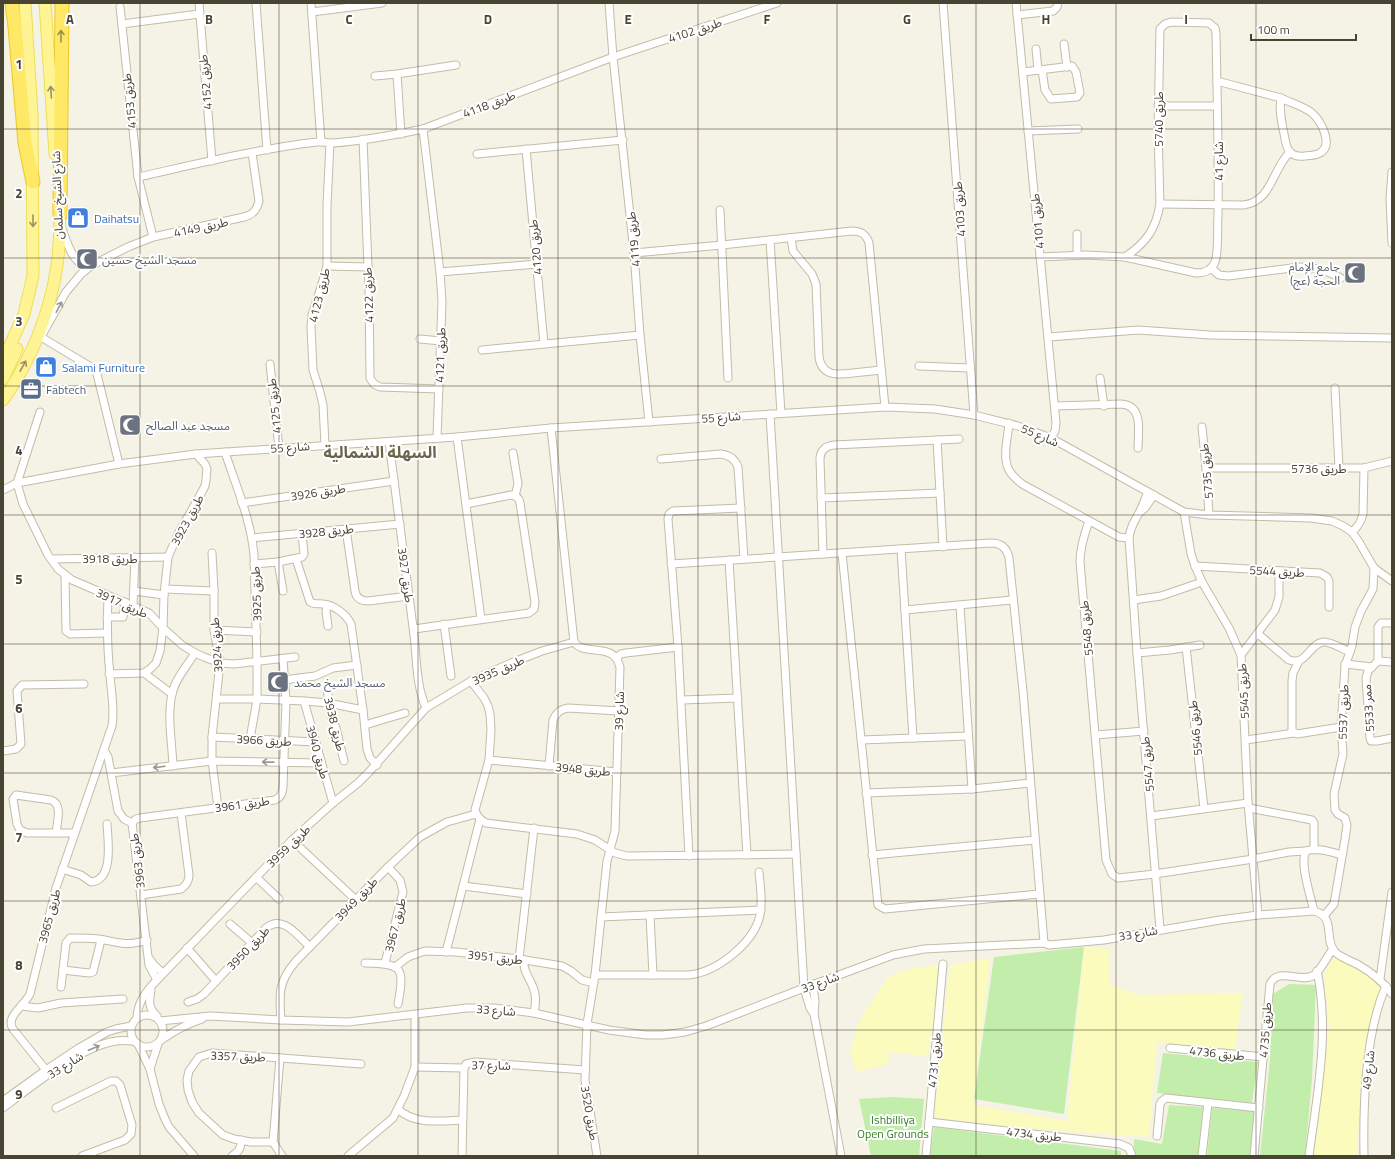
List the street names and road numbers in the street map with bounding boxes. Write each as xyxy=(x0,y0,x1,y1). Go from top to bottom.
street label: طريق 4102 xyxy=(666,12,724,48)
street label: طريق 4152 xyxy=(193,54,217,110)
street label: طريق 4153 xyxy=(117,72,141,130)
street label: طريق 4118 xyxy=(460,85,518,123)
street label: طريق 5740 xyxy=(1149,91,1168,147)
street label: شارع 41 xyxy=(1209,141,1228,181)
street label: شارع الشيخ سلمان xyxy=(46,150,68,240)
street label: طريق 4103 xyxy=(948,181,970,237)
street label: طريق 4101 xyxy=(1025,193,1049,249)
street label: طريق 4119 xyxy=(621,211,645,267)
street label: طريق 4149 xyxy=(172,212,230,242)
street label: طريق 4120 xyxy=(523,219,547,275)
street label: طريق 4123 xyxy=(303,266,335,324)
street label: طريق 4122 xyxy=(358,267,378,323)
street label: طريق 4121 xyxy=(430,327,450,383)
street label: طريق 4125 xyxy=(262,377,286,435)
street label: شارع 55 xyxy=(701,406,741,428)
street label: شارع 55 xyxy=(1018,419,1062,451)
street label: شارع 55 xyxy=(270,436,310,458)
street label: طريق 5735 xyxy=(1194,443,1218,499)
street label: طريق 5736 xyxy=(1291,459,1347,478)
street label: طريق 3926 xyxy=(289,478,347,506)
street label: طريق 3923 xyxy=(166,491,208,549)
street label: طريق 3928 xyxy=(297,519,355,543)
street label: طريق 3927 xyxy=(393,546,419,604)
street label: طريق 3918 xyxy=(82,549,138,568)
street label: طريق 5544 xyxy=(1249,560,1305,582)
street label: طريق 3925 xyxy=(246,566,266,622)
street label: طريق 3917 xyxy=(93,583,151,623)
street label: طريق 5548 xyxy=(1074,600,1098,656)
street label: طريق 3924 xyxy=(205,617,227,673)
street label: طريق 3935 xyxy=(469,650,527,690)
street label: طريق 5545 xyxy=(1232,663,1254,719)
street label: طريق 5537 xyxy=(1333,684,1353,740)
street label: ممر 5533 xyxy=(1357,684,1379,732)
street label: شارع 39 xyxy=(609,691,629,731)
street label: طريق 3938 xyxy=(319,695,351,753)
street label: طريق 5546 xyxy=(1183,699,1207,757)
street label: طريق 3940 xyxy=(301,723,335,781)
street label: طريق 3966 xyxy=(236,729,292,751)
street label: طريق 5547 xyxy=(1135,736,1159,792)
street label: طريق 3948 xyxy=(555,757,611,781)
street label: طريق 3961 xyxy=(213,791,271,817)
street label: طريق 3959 xyxy=(261,820,315,872)
street label: طريق 3963 xyxy=(124,832,150,890)
street label: طريق 3949 xyxy=(330,872,382,926)
street label: طريق 3965 xyxy=(33,887,65,945)
street label: طريق 3967 xyxy=(379,896,411,954)
street label: شارع 33 xyxy=(1117,920,1159,946)
street label: طريق 3950 xyxy=(222,921,274,975)
street label: طريق 3951 xyxy=(466,945,524,969)
street label: شارع 33 xyxy=(798,966,842,998)
street label: شارع 33 xyxy=(476,999,516,1021)
street label: طريق 4735 xyxy=(1254,1002,1276,1058)
street label: طريق 4731 xyxy=(922,1032,946,1088)
street label: طريق 4736 xyxy=(1188,1041,1246,1065)
street label: شارع 33 xyxy=(43,1046,87,1084)
street label: طريق 3357 xyxy=(210,1046,266,1066)
street label: شارع 49 xyxy=(1356,1049,1380,1091)
street label: شارع 37 xyxy=(471,1055,511,1075)
street label: طريق 3520 xyxy=(576,1084,604,1142)
street label: طريق 4734 xyxy=(1005,1122,1063,1146)

